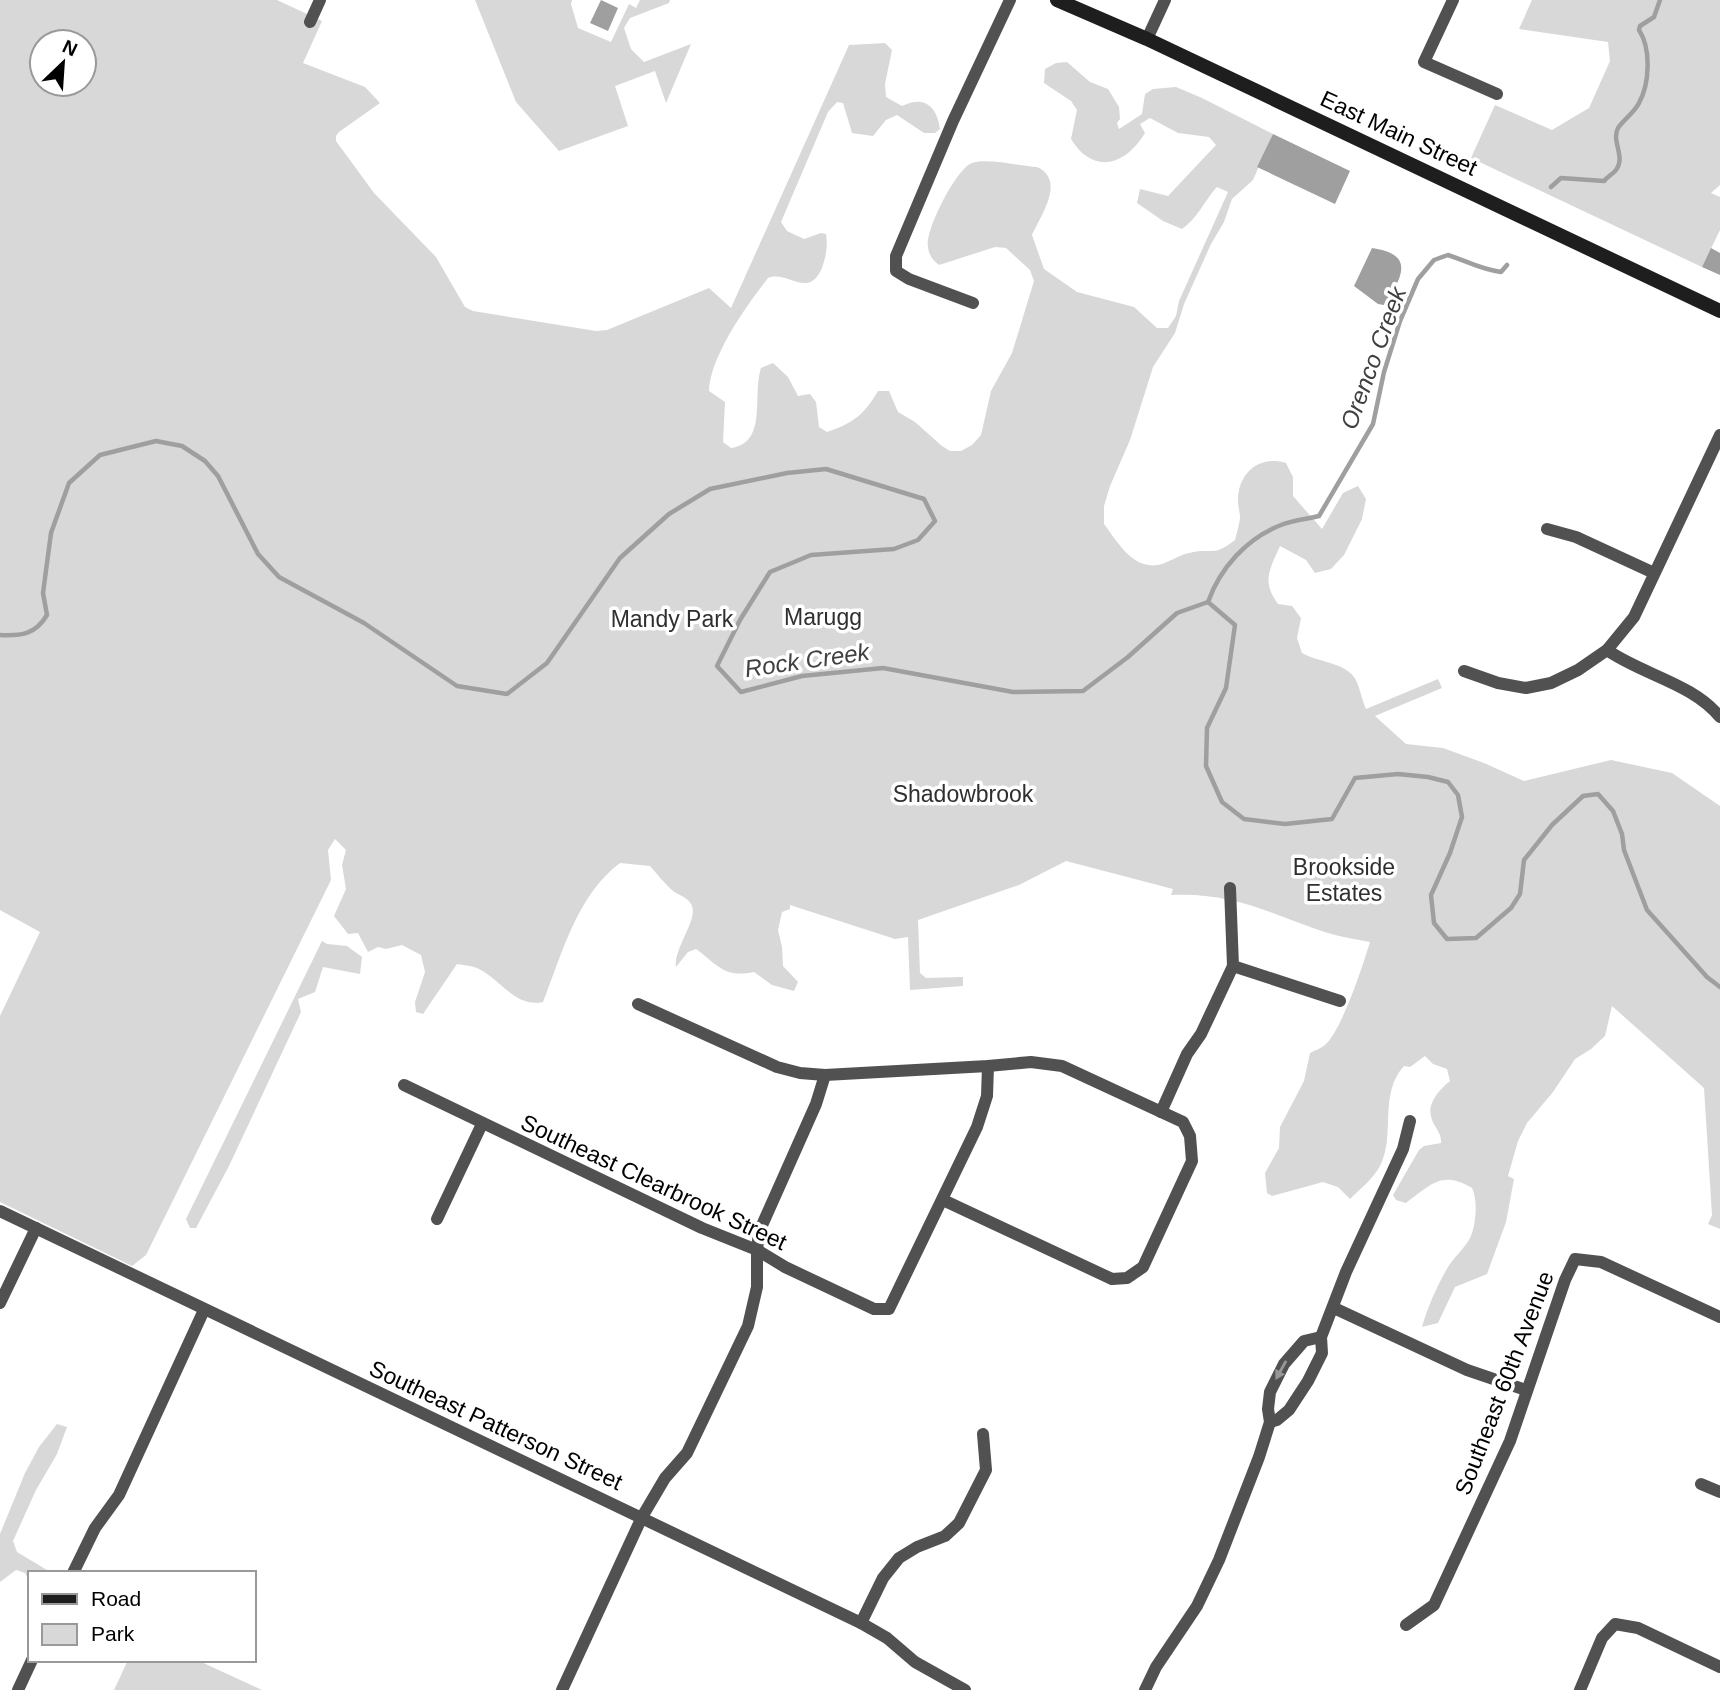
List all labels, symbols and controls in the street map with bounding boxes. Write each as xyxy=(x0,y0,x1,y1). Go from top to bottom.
north arrow xyxy=(28,28,98,98)
text: N xyxy=(59,36,81,60)
street label: East Main Street xyxy=(1316,85,1482,181)
water label: Orenco Creek xyxy=(1335,281,1412,433)
park label: Marugg xyxy=(784,604,862,630)
park label: Mandy Park xyxy=(611,606,734,632)
water label: Rock Creek xyxy=(743,638,873,682)
park label: Shadowbrook xyxy=(893,781,1034,807)
park label: Brookside Estates xyxy=(1293,854,1395,906)
street label: Southeast Clearbrook Street xyxy=(517,1109,792,1255)
street label: Southeast 60th Avenue xyxy=(1449,1268,1559,1498)
street label: Southeast Patterson Street xyxy=(365,1355,627,1495)
one-way arrow xyxy=(1275,1361,1287,1380)
legend xyxy=(28,1571,256,1662)
text: Road xyxy=(91,1587,141,1610)
text: Park xyxy=(91,1622,135,1645)

